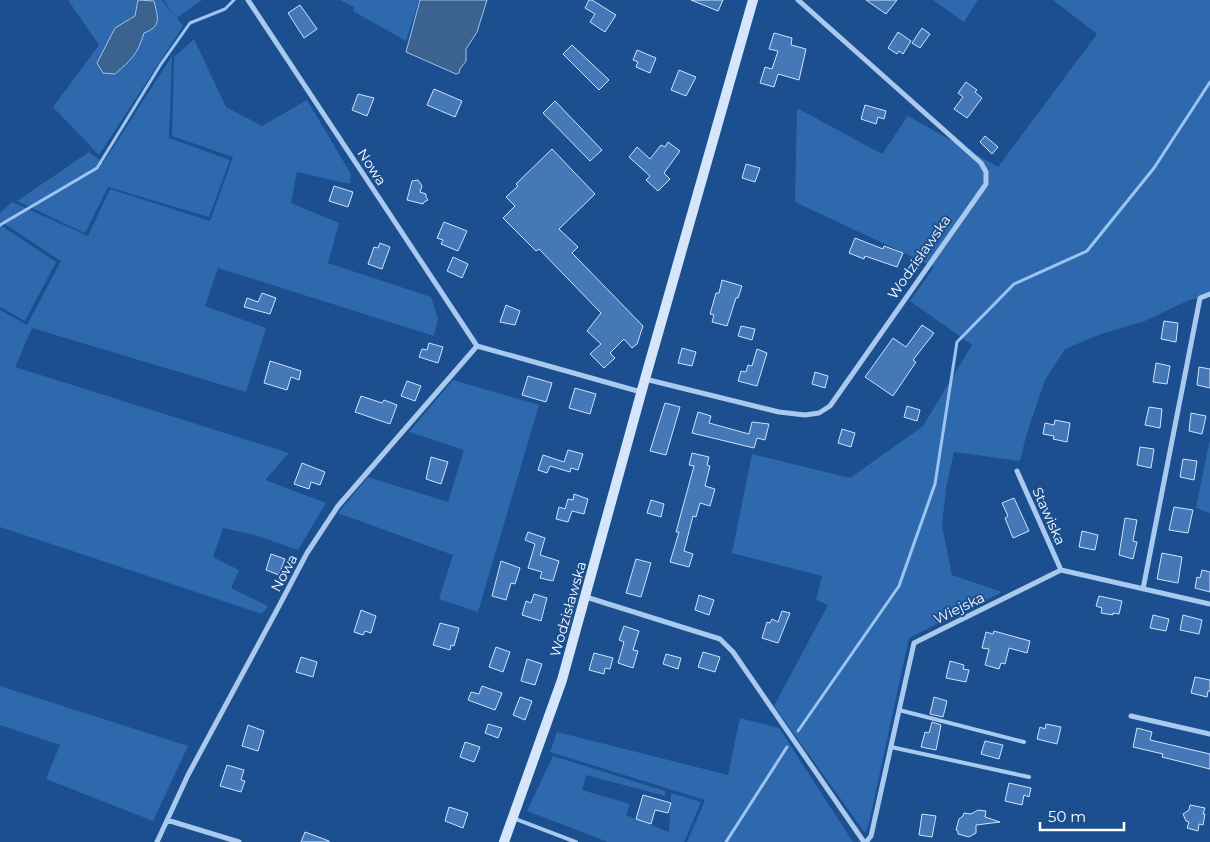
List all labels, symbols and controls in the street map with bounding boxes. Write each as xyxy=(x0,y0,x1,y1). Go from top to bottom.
street label: Nowa xyxy=(353,145,391,189)
street label: Wodzisławska xyxy=(883,212,955,302)
street label: Stawiska xyxy=(1028,484,1070,548)
street label: Nowa xyxy=(267,551,301,595)
street label: Wodzisławska xyxy=(546,559,590,659)
street label: Wiejska xyxy=(931,588,987,628)
scale bar xyxy=(1040,800,1124,832)
text: 50 m xyxy=(1048,807,1086,826)

